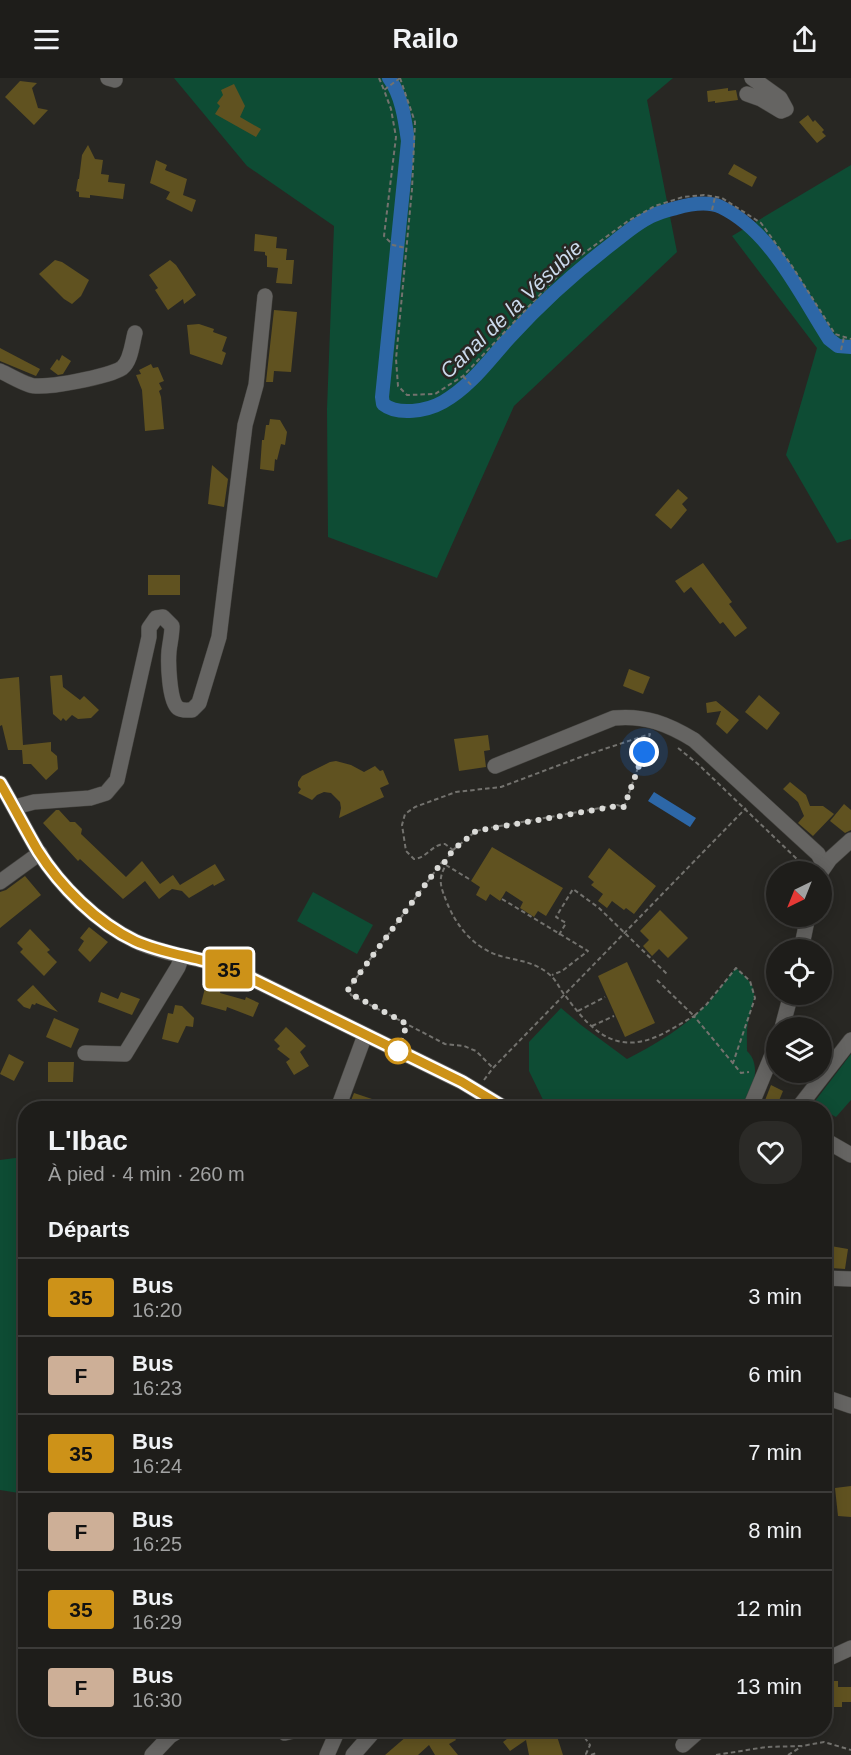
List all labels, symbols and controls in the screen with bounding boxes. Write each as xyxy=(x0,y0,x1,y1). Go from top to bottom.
icon: menu xyxy=(30,23,63,56)
icon: share xyxy=(788,23,821,56)
text: Railo xyxy=(392,24,459,54)
water label: Canal de la Vésubie xyxy=(435,235,587,383)
your location xyxy=(629,737,659,767)
north arrow xyxy=(766,861,832,927)
map controls xyxy=(766,861,832,1083)
button: locate xyxy=(766,939,832,1005)
line badge: 35 xyxy=(202,950,256,988)
text: 35 xyxy=(217,958,241,981)
button: layers xyxy=(766,1017,832,1083)
unlabelled marker xyxy=(385,1038,411,1064)
button: heart xyxy=(739,1121,802,1184)
text: L'Ibac xyxy=(48,1125,128,1156)
text: À pied · 4 min · 260 m xyxy=(48,1163,245,1185)
text: Départs xyxy=(48,1217,130,1242)
text: Bus xyxy=(132,1273,174,1298)
text: 3 min xyxy=(748,1284,802,1309)
text: 35 xyxy=(69,1286,93,1309)
text: 16:20 xyxy=(132,1299,182,1321)
text: Bus xyxy=(132,1351,174,1376)
text: 6 min xyxy=(748,1362,802,1387)
text: F xyxy=(75,1364,87,1387)
text: 16:23 xyxy=(132,1377,182,1399)
text: Bus xyxy=(132,1429,174,1454)
text: 7 min xyxy=(748,1440,802,1465)
text: 35 xyxy=(69,1442,93,1465)
text: 16:24 xyxy=(132,1455,182,1477)
text: Bus xyxy=(132,1507,174,1532)
text: 8 min xyxy=(748,1518,802,1543)
text: F xyxy=(75,1520,87,1543)
text: 16:25 xyxy=(132,1533,182,1555)
text: Bus xyxy=(132,1585,174,1610)
text: 12 min xyxy=(736,1596,802,1621)
text: 35 xyxy=(69,1598,93,1621)
text: 16:29 xyxy=(132,1611,182,1633)
text: Bus xyxy=(132,1663,174,1688)
text: 13 min xyxy=(736,1674,802,1699)
text: F xyxy=(75,1676,87,1699)
text: 16:30 xyxy=(132,1689,182,1711)

